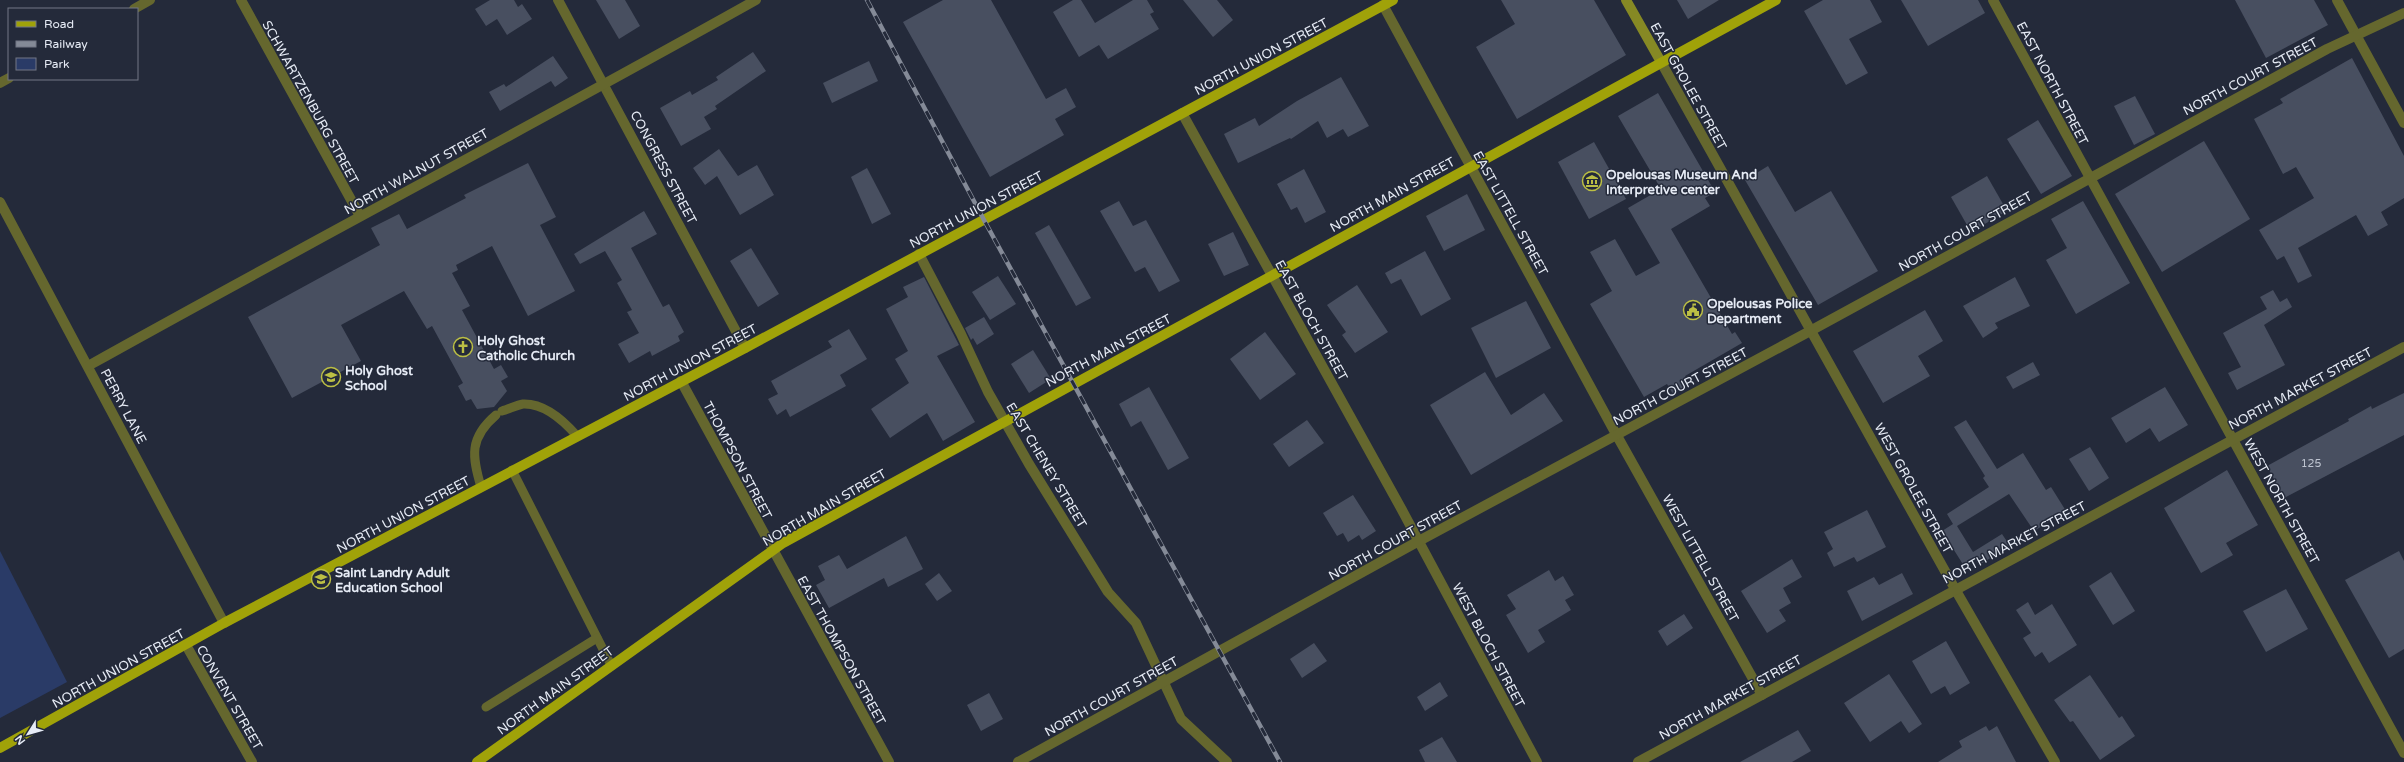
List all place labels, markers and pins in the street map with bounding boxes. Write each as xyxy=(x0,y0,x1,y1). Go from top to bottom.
place label: Opelousas Museum And Interpretive center xyxy=(1606,167,1757,198)
museum icon: Opelousas Museum And Interpretive center xyxy=(1581,170,1603,192)
place label: Opelousas Police Department xyxy=(1707,296,1813,327)
public building icon: Opelousas Police Department xyxy=(1682,299,1704,321)
place label: Holy Ghost Catholic Church xyxy=(477,333,575,364)
church icon: Holy Ghost Catholic Church xyxy=(452,336,474,358)
place label: Holy Ghost School xyxy=(345,363,413,394)
school or university icon: Holy Ghost School xyxy=(320,366,342,388)
place label: Saint Landry Adult Education School xyxy=(335,565,450,596)
school or university icon: Saint Landry Adult Education School xyxy=(310,568,332,590)

